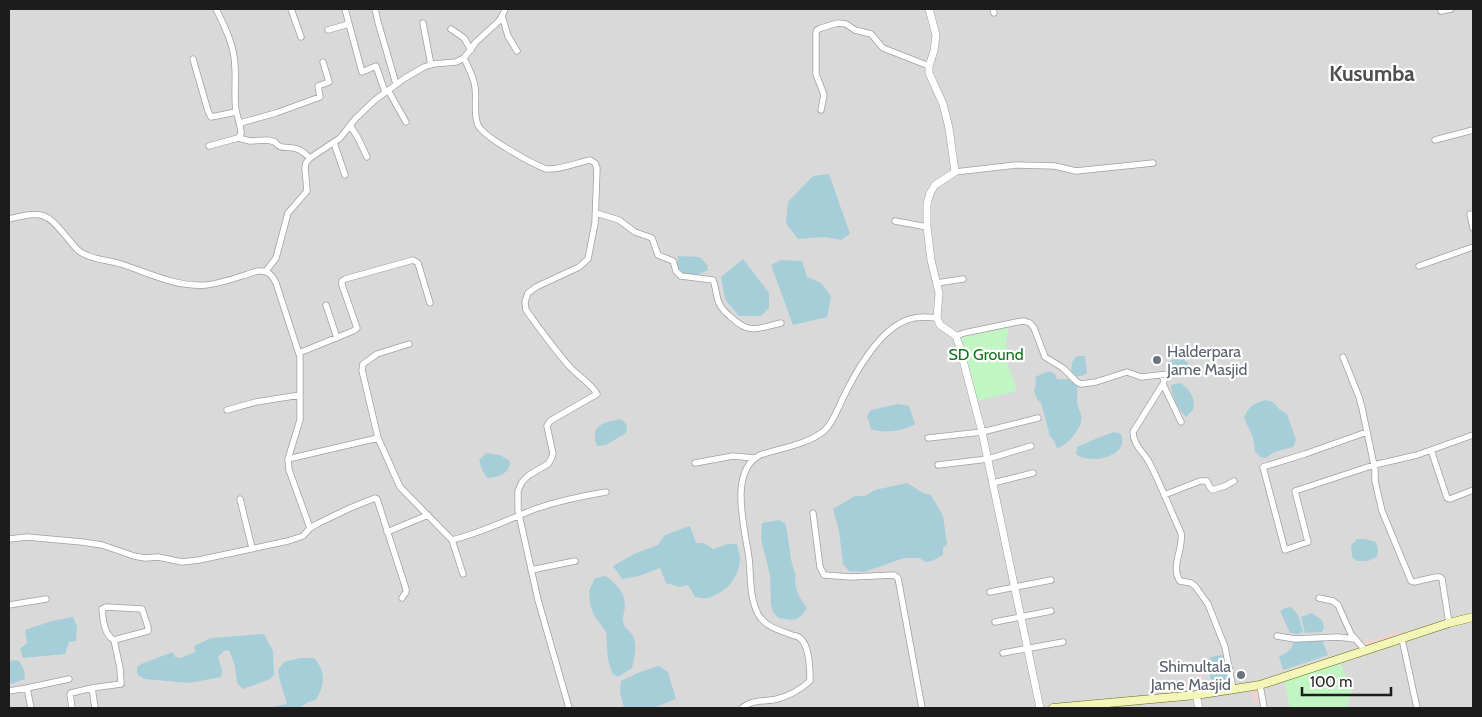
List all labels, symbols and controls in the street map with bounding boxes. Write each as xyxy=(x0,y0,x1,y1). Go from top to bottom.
district label: Kusumba xyxy=(1329,61,1415,86)
place label: Halderpara Jame Masjid xyxy=(1166,342,1247,379)
park label: SD Ground xyxy=(948,345,1024,364)
marker: Halderpara Jame Masjid xyxy=(1151,354,1163,366)
place label: Shimultala Jame Masjid xyxy=(1150,657,1231,694)
scale bar xyxy=(1302,664,1391,696)
marker: Shimultala Jame Masjid xyxy=(1235,669,1247,681)
text: 100 m xyxy=(1310,673,1352,691)

